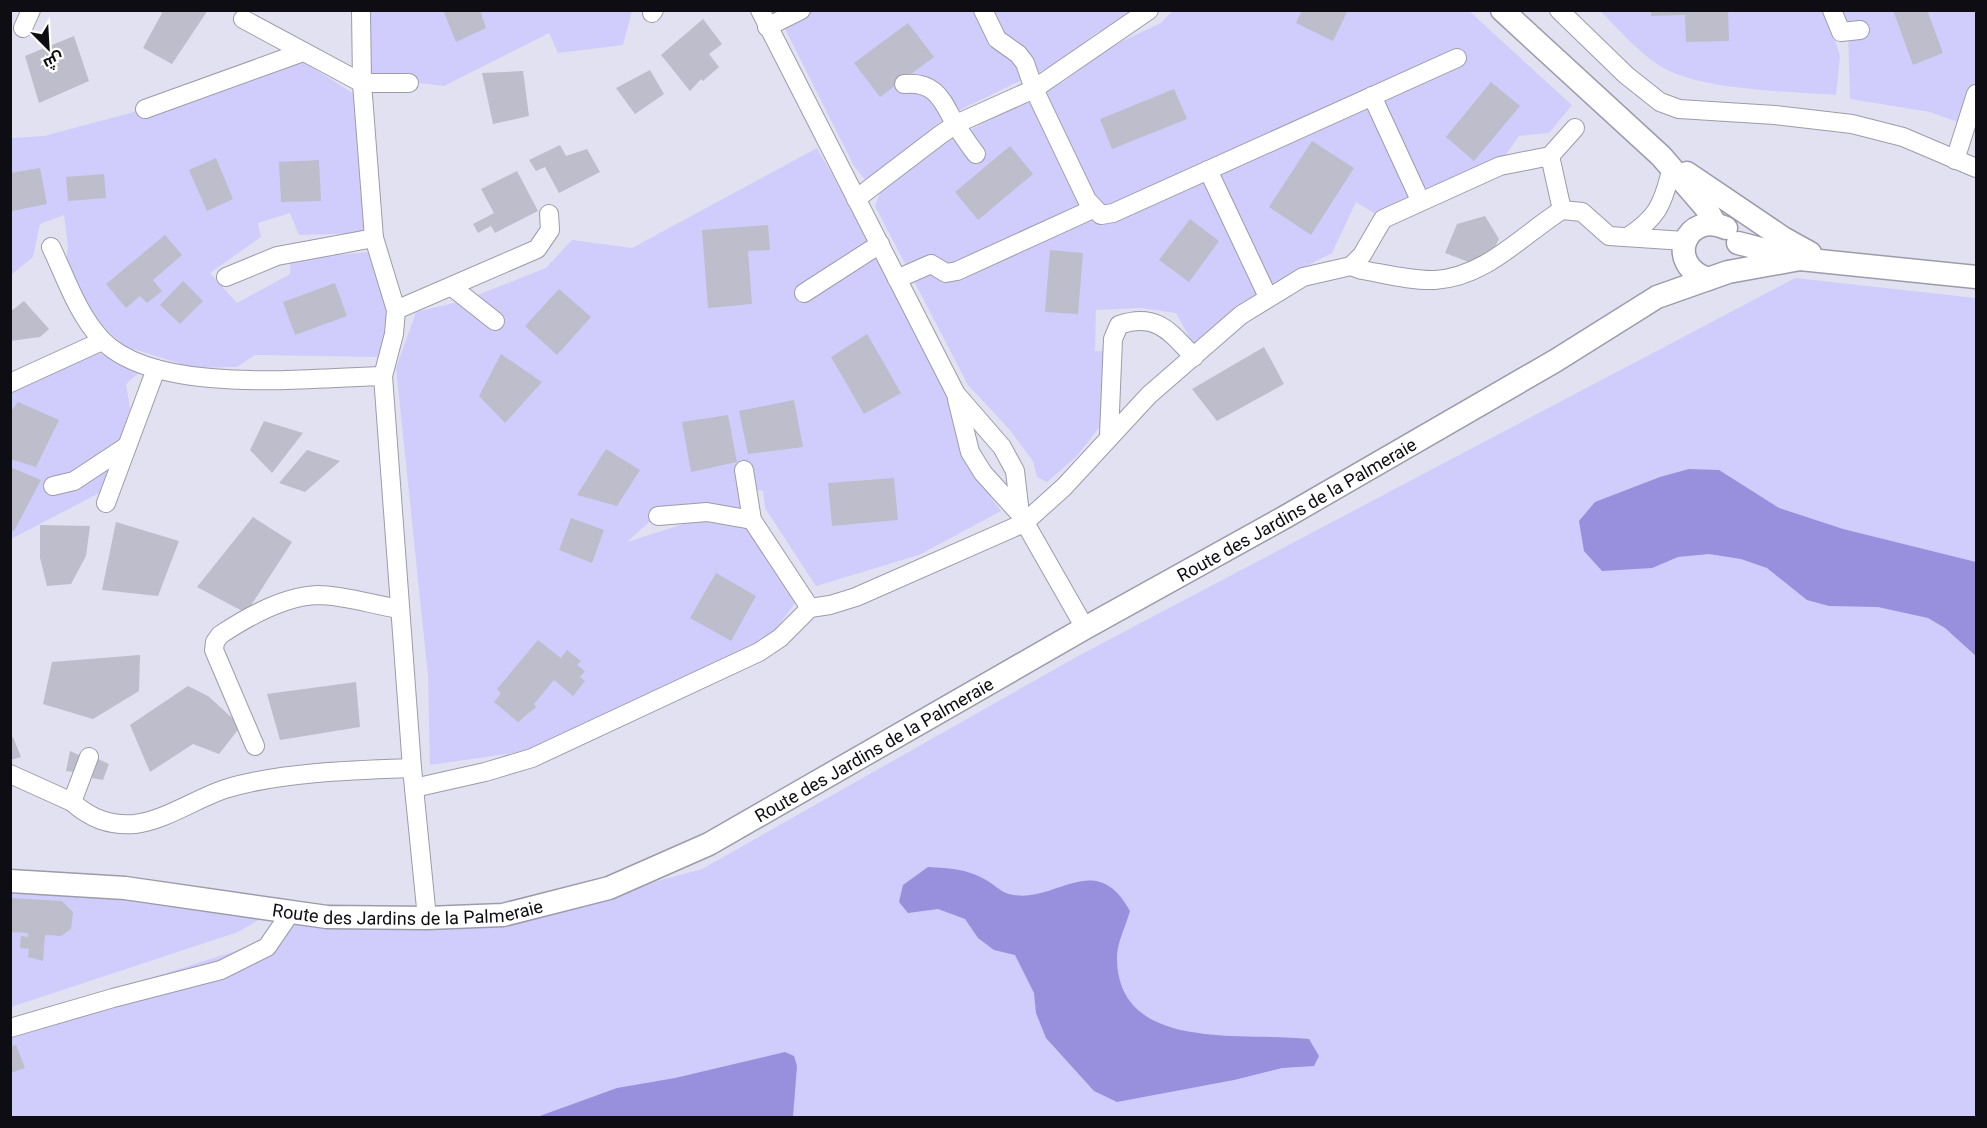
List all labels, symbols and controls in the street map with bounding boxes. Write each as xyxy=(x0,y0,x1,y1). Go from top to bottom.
north arrow xyxy=(18,18,78,78)
text: ش xyxy=(41,48,67,74)
street label: Route des Jardins de la Palmeraie xyxy=(1173,433,1420,585)
street label: Route des Jardins de la Palmeraie xyxy=(751,673,997,826)
street label: Route des Jardins de la Palmeraie xyxy=(271,895,545,929)

